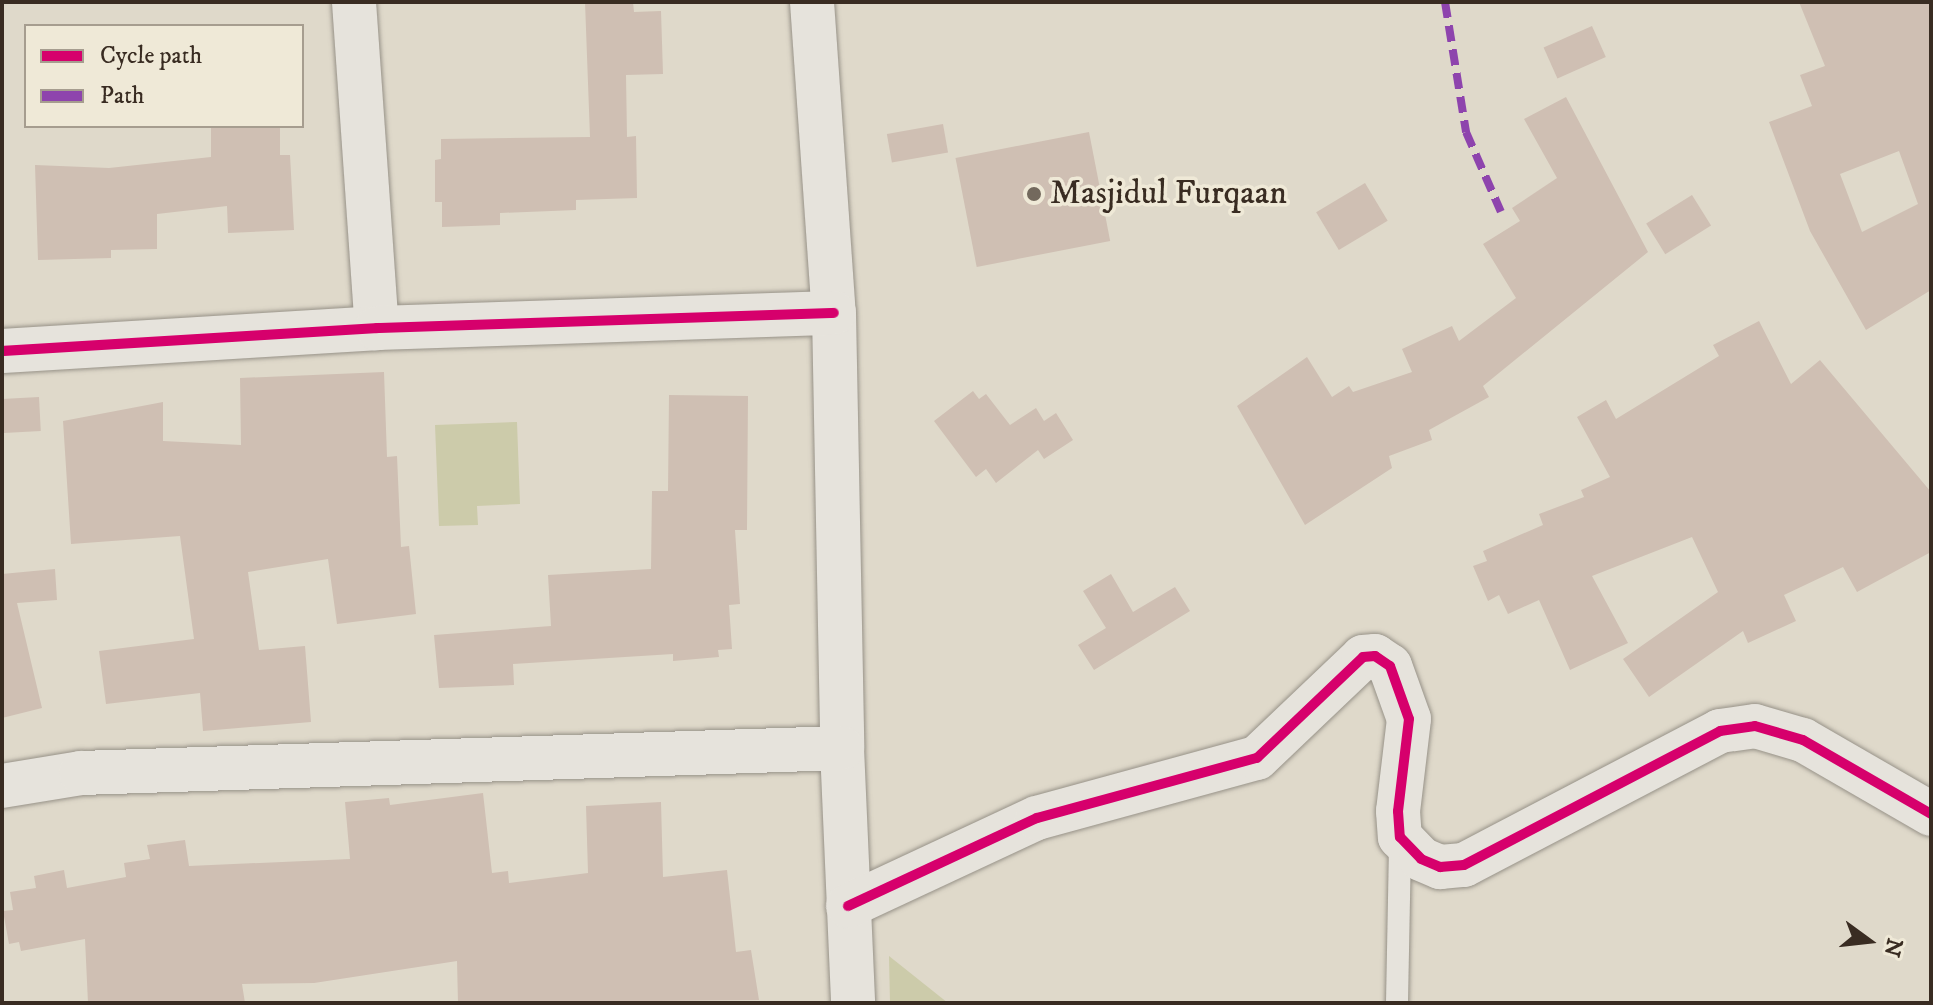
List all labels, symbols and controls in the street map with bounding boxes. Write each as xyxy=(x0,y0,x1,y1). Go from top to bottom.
legend xyxy=(24,24,304,128)
text: Cycle path xyxy=(100,41,202,71)
text: Path xyxy=(100,81,144,111)
place label: Masjidul Furqaan xyxy=(1050,174,1287,214)
marker: Masjidul Furqaan xyxy=(1025,185,1043,203)
north arrow xyxy=(1829,901,1909,981)
text: N xyxy=(1877,935,1908,960)

